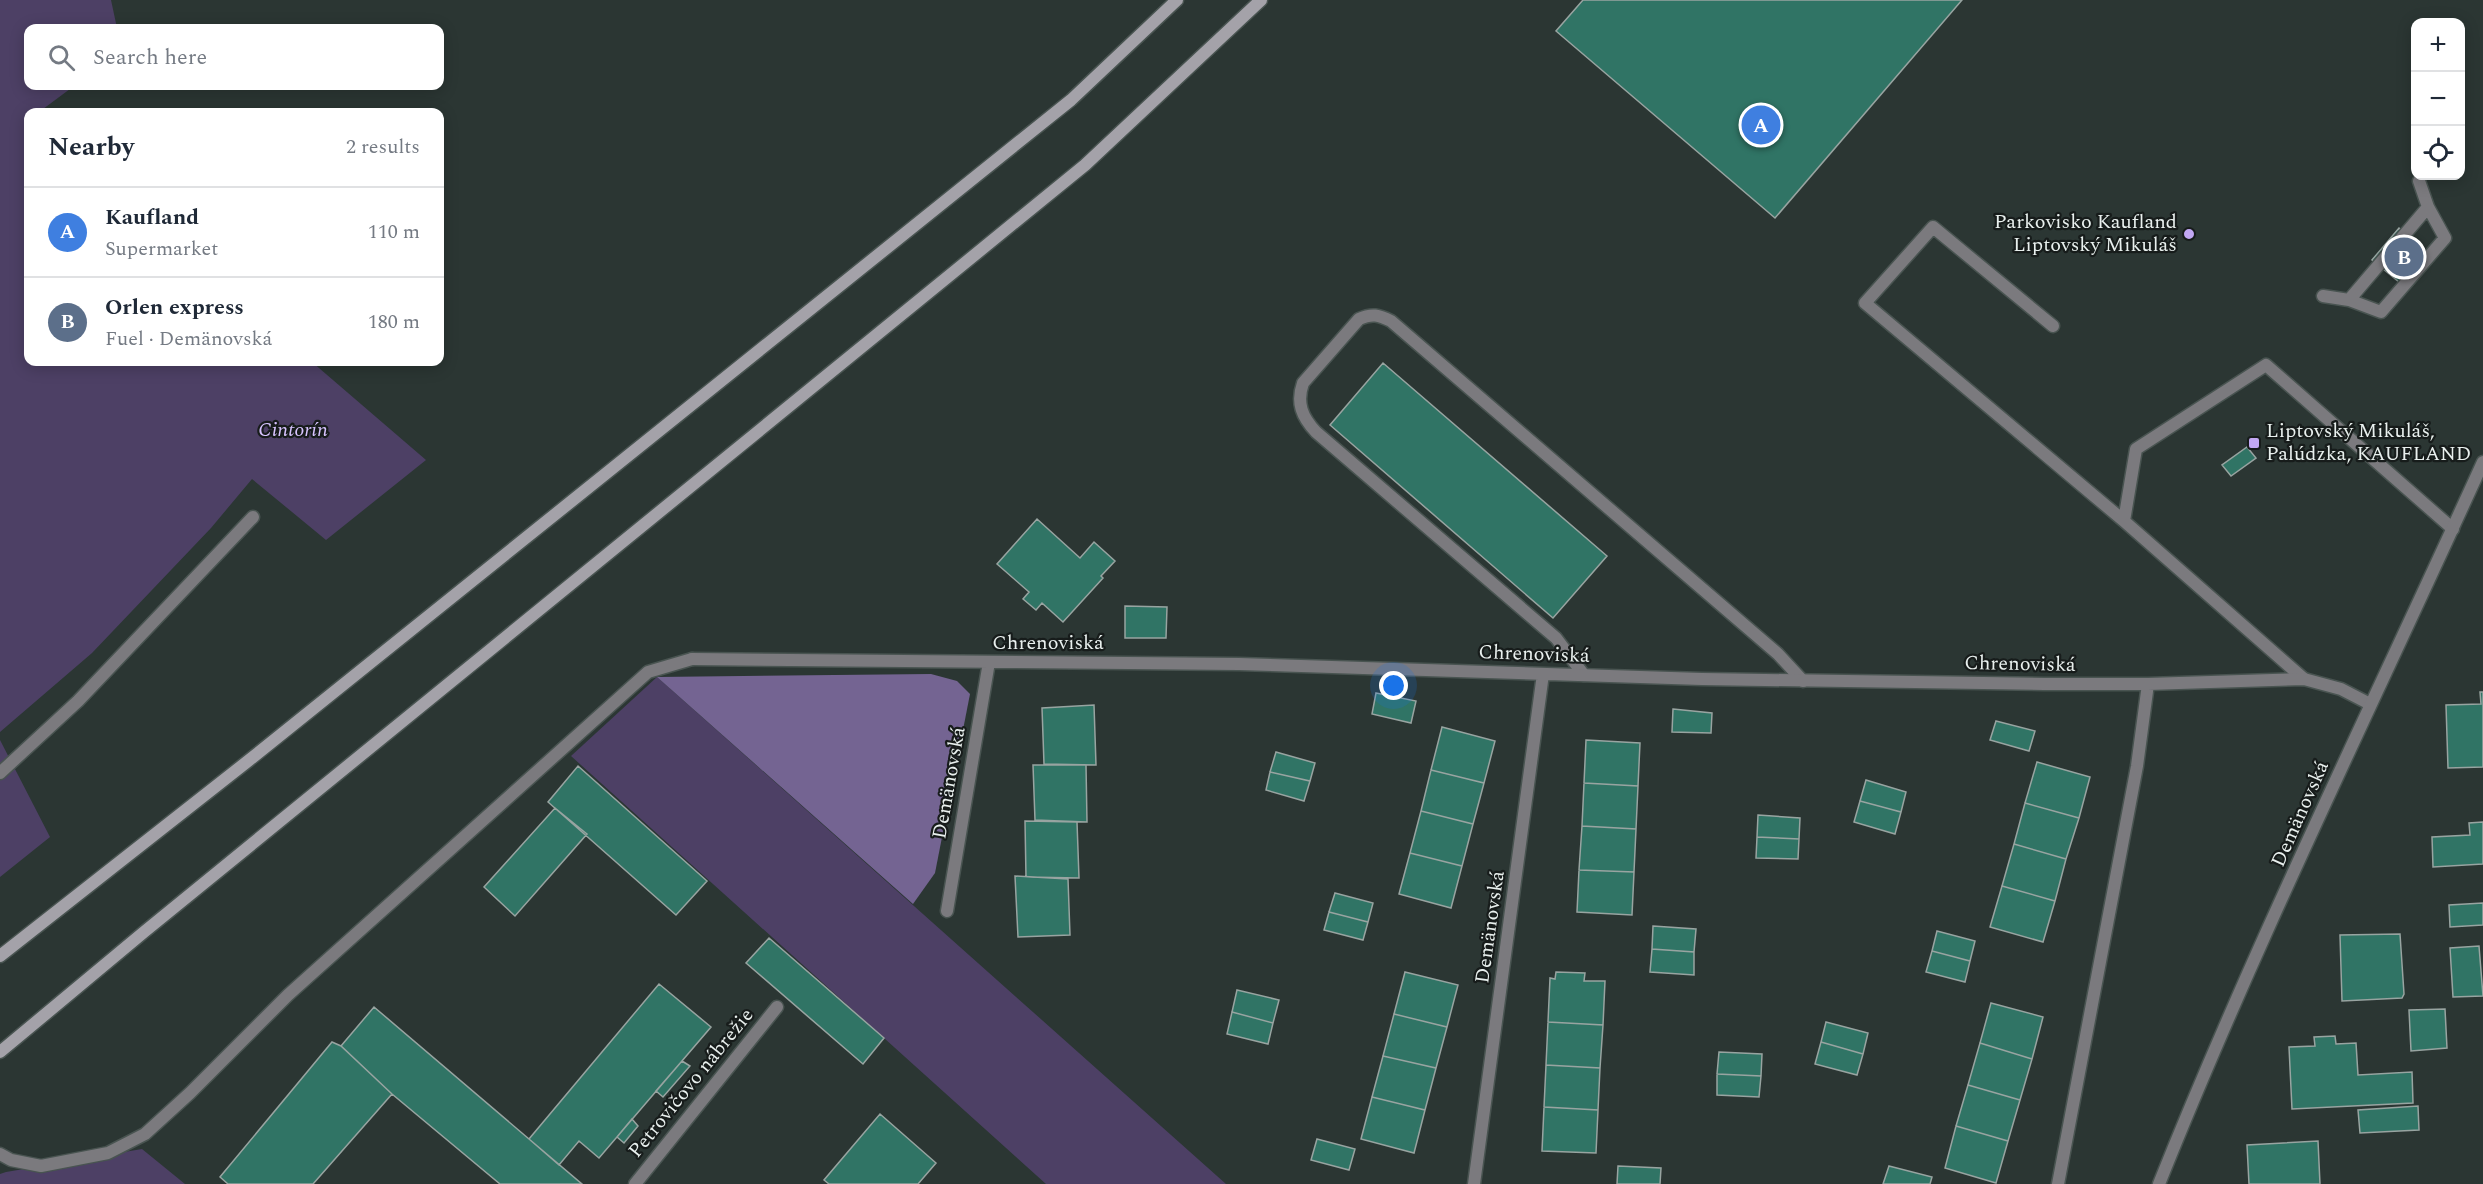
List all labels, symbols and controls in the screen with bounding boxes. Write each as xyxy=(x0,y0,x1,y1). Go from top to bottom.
map controls xyxy=(2411,18,2465,180)
button: + xyxy=(2411,18,2465,72)
search box xyxy=(24,24,444,90)
icon: search xyxy=(45,41,78,74)
text: Search here xyxy=(93,41,207,74)
button: − xyxy=(2411,72,2465,126)
pin: A xyxy=(1742,102,1780,148)
button: locate xyxy=(2411,126,2465,180)
text: Nearby xyxy=(48,127,134,167)
text: 2 results xyxy=(346,132,420,162)
text: Kaufland xyxy=(105,201,199,234)
place label: Parkovisko Kaufland Liptovský Mikuláš xyxy=(1994,207,2177,260)
text: A xyxy=(60,217,75,247)
text: 110 m xyxy=(368,217,420,247)
marker: Parkovisko Kaufland Liptovský Mikuláš xyxy=(2182,227,2196,241)
text: Supermarket xyxy=(105,234,218,264)
pin: B xyxy=(2384,234,2424,280)
text: Orlen express xyxy=(105,291,244,324)
text: B xyxy=(60,307,75,337)
text: 180 m xyxy=(368,307,420,337)
text: Fuel · Demänovská xyxy=(105,324,272,354)
park label: Cintorín xyxy=(258,415,328,445)
place label: Liptovský Mikuláš, Palúdzka, KAUFLAND xyxy=(2266,416,2471,469)
marker: Liptovský Mikuláš, Palúdzka, KAUFLAND xyxy=(2247,436,2261,450)
street label: Chrenoviská xyxy=(992,628,1104,658)
street label: Chrenoviská xyxy=(1478,637,1590,671)
street label: Chrenoviská xyxy=(1964,648,2076,680)
your location xyxy=(1379,671,1408,700)
street label: Demänovská xyxy=(924,724,974,841)
street label: Demänovská xyxy=(2263,756,2337,872)
street label: Demänovská xyxy=(1467,869,1513,985)
street label: Petrovičovo nábrežie xyxy=(621,1002,761,1164)

